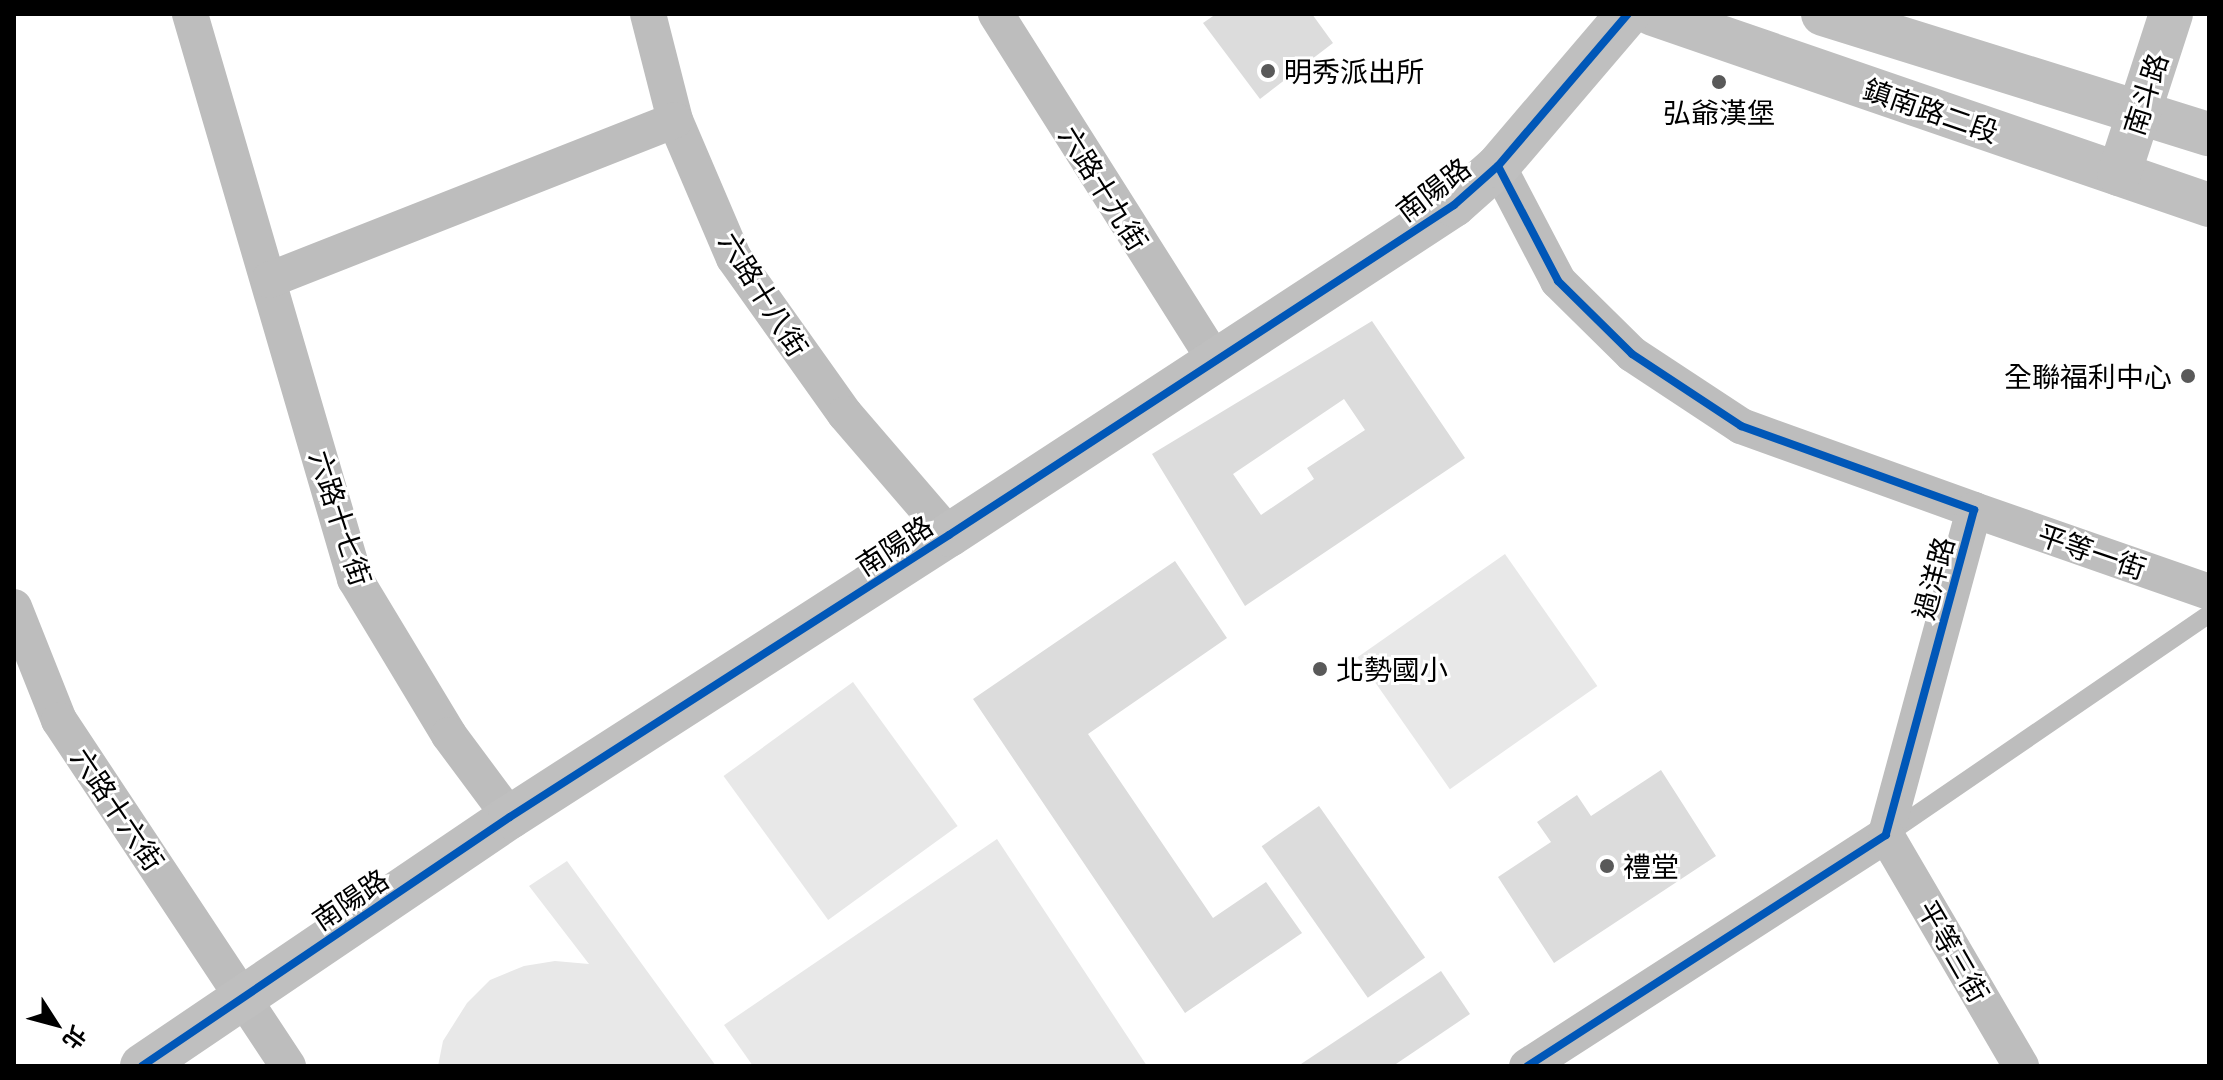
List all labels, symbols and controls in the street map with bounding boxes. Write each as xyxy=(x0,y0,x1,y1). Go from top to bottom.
street label: 南斗路 xyxy=(2116,49,2174,139)
place label: 明秀派出所 xyxy=(1284,54,1424,88)
marker: 明秀派出所 xyxy=(1259,62,1277,80)
street label: 鎮南路二段 xyxy=(1859,71,2003,149)
marker: 弘爺漢堡 xyxy=(1710,73,1728,91)
place label: 弘爺漢堡 xyxy=(1663,95,1775,129)
street label: 六路十九街 xyxy=(1053,120,1155,256)
street label: 南陽路 xyxy=(1389,150,1477,228)
street label: 六路十八街 xyxy=(713,226,815,362)
place label: 全聯福利中心 xyxy=(2004,359,2172,393)
marker: 全聯福利中心 xyxy=(2179,367,2197,385)
street label: 六路十七街 xyxy=(303,446,379,590)
street label: 南陽路 xyxy=(850,508,938,582)
street label: 平等一街 xyxy=(2034,517,2150,585)
street label: 過洋路 xyxy=(1906,533,1960,623)
place label: 北勢國小 xyxy=(1336,652,1448,686)
marker: 北勢國小 xyxy=(1311,660,1329,678)
street label: 六路十六街 xyxy=(65,742,171,876)
place label: 禮堂 xyxy=(1623,849,1679,883)
marker: 禮堂 xyxy=(1598,857,1616,875)
street label: 南陽路 xyxy=(306,862,394,936)
street label: 平等三街 xyxy=(1911,894,1997,1008)
north arrow xyxy=(16,984,96,1064)
text: 北 xyxy=(57,1020,94,1056)

